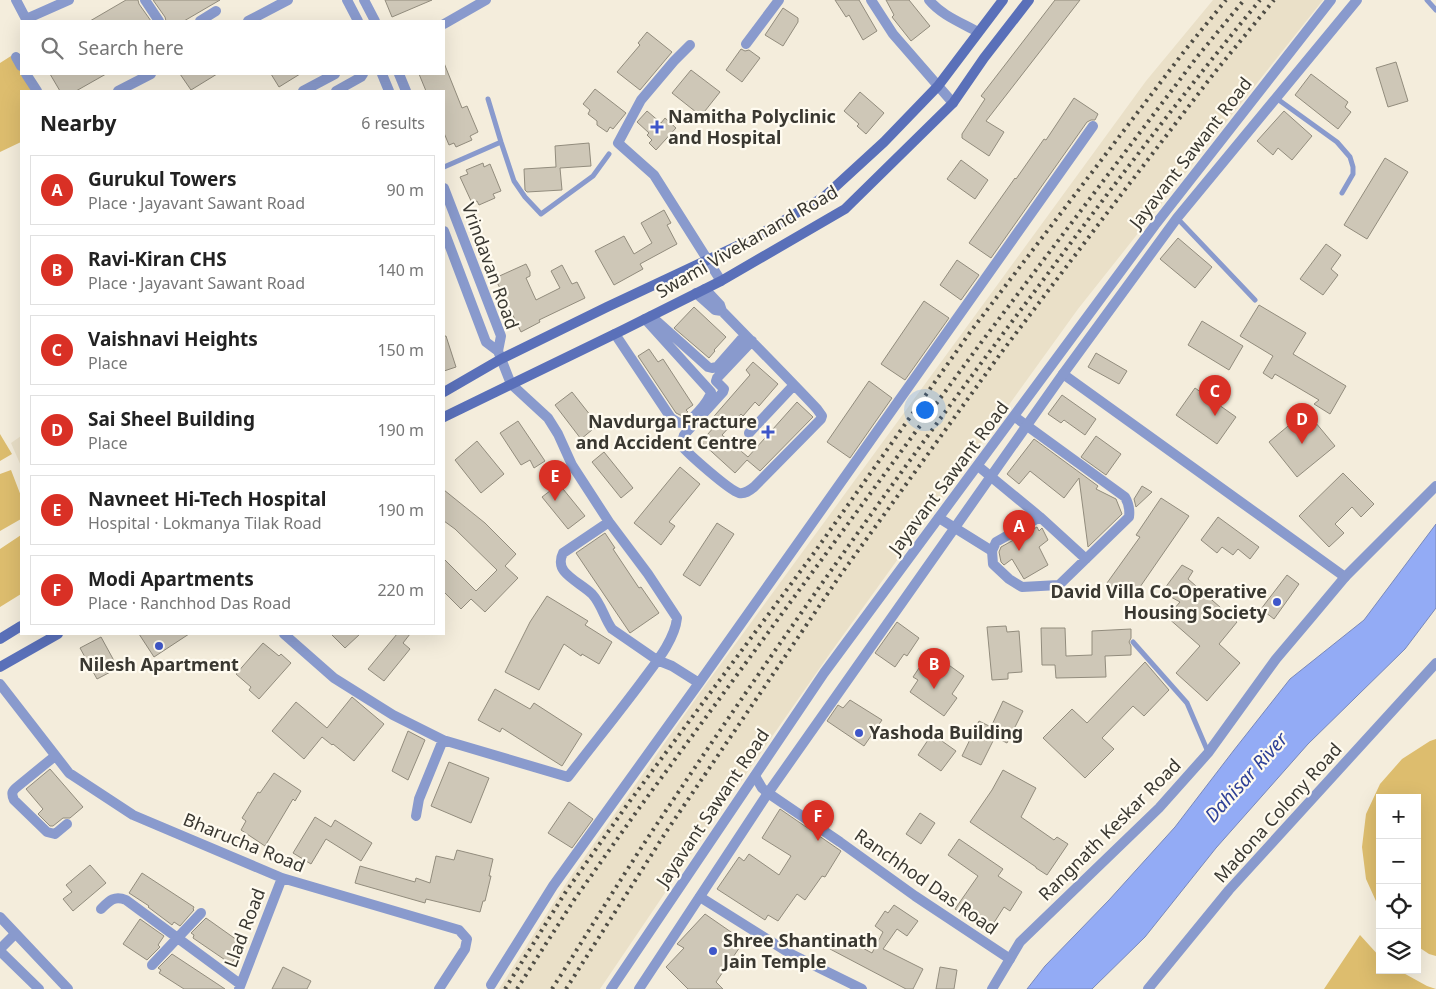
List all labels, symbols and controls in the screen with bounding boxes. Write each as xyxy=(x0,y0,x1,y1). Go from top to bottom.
search box xyxy=(20,20,445,75)
icon: search xyxy=(38,34,66,62)
text: Search here xyxy=(78,35,184,61)
street label: Jayavant Sawant Road xyxy=(1122,72,1257,234)
place label: Namitha Polyclinic and Hospital xyxy=(668,104,836,149)
text: Nearby xyxy=(40,109,116,137)
text: 6 results xyxy=(361,112,425,134)
marker: Namitha Polyclinic and Hospital xyxy=(650,120,664,134)
text: Gurukul Towers xyxy=(88,166,236,192)
text: A xyxy=(51,179,63,201)
text: 90 m xyxy=(387,179,424,201)
street label: Swami Vivekanand Road xyxy=(651,179,842,303)
text: Place · Jayavant Sawant Road xyxy=(88,192,305,214)
street label: Vrindavan Road xyxy=(457,199,525,332)
text: Ravi-Kiran CHS xyxy=(88,246,227,272)
text: B xyxy=(52,259,62,281)
text: 140 m xyxy=(377,259,424,281)
text: Place · Jayavant Sawant Road xyxy=(88,272,305,294)
text: Vaishnavi Heights xyxy=(88,326,258,352)
text: C xyxy=(52,339,62,361)
text: 150 m xyxy=(377,339,424,361)
text: Place xyxy=(88,352,128,374)
pin: C xyxy=(1199,375,1231,416)
street label: Jayavant Sawant Road xyxy=(882,396,1014,560)
your location xyxy=(912,397,938,423)
pin: D xyxy=(1286,403,1318,444)
text: Sai Sheel Building xyxy=(88,406,255,432)
place label: Navdurga Fracture and Accident Centre xyxy=(575,409,757,454)
text: D xyxy=(51,419,63,441)
text: 190 m xyxy=(377,419,424,441)
marker: Navdurga Fracture and Accident Centre xyxy=(761,425,775,439)
text: Place xyxy=(88,432,128,454)
pin: E xyxy=(539,460,571,501)
text: Navneet Hi-Tech Hospital xyxy=(88,486,326,512)
text: E xyxy=(53,499,61,521)
text: 190 m xyxy=(377,499,424,521)
pin: A xyxy=(1003,510,1035,551)
text: Hospital · Lokmanya Tilak Road xyxy=(88,512,322,534)
text: Modi Apartments xyxy=(88,566,254,592)
text: F xyxy=(53,579,61,601)
text: 220 m xyxy=(377,579,424,601)
place label: David Villa Co-Operative Housing Society xyxy=(1050,579,1268,624)
text: Place · Ranchhod Das Road xyxy=(88,592,291,614)
marker: David Villa Co-Operative Housing Society xyxy=(1271,596,1283,608)
marker: Nilesh Apartment xyxy=(153,640,165,652)
pin: B xyxy=(918,648,950,689)
place label: Nilesh Apartment xyxy=(79,652,239,676)
place label: Yashoda Building xyxy=(869,720,1023,744)
street label: Jayavant Sawant Road xyxy=(649,724,774,893)
water label: Dahisar River xyxy=(1199,725,1294,828)
marker: Yashoda Building xyxy=(853,727,865,739)
street label: Madona Colony Road xyxy=(1208,737,1347,887)
street label: Rangnath Keskar Road xyxy=(1033,753,1186,906)
map controls xyxy=(1376,794,1421,974)
button: + xyxy=(1376,794,1421,839)
pin: F xyxy=(802,800,834,841)
street label: Bharucha Road xyxy=(180,807,309,877)
street label: Ranchhod Das Road xyxy=(850,823,1003,940)
button: − xyxy=(1376,839,1421,884)
button: locate xyxy=(1376,884,1421,929)
street label: Llad Road xyxy=(218,885,270,971)
place label: Shree Shantinath Jain Temple xyxy=(721,928,878,973)
button: layers xyxy=(1376,929,1421,974)
marker: Shree Shantinath Jain Temple xyxy=(707,945,719,957)

